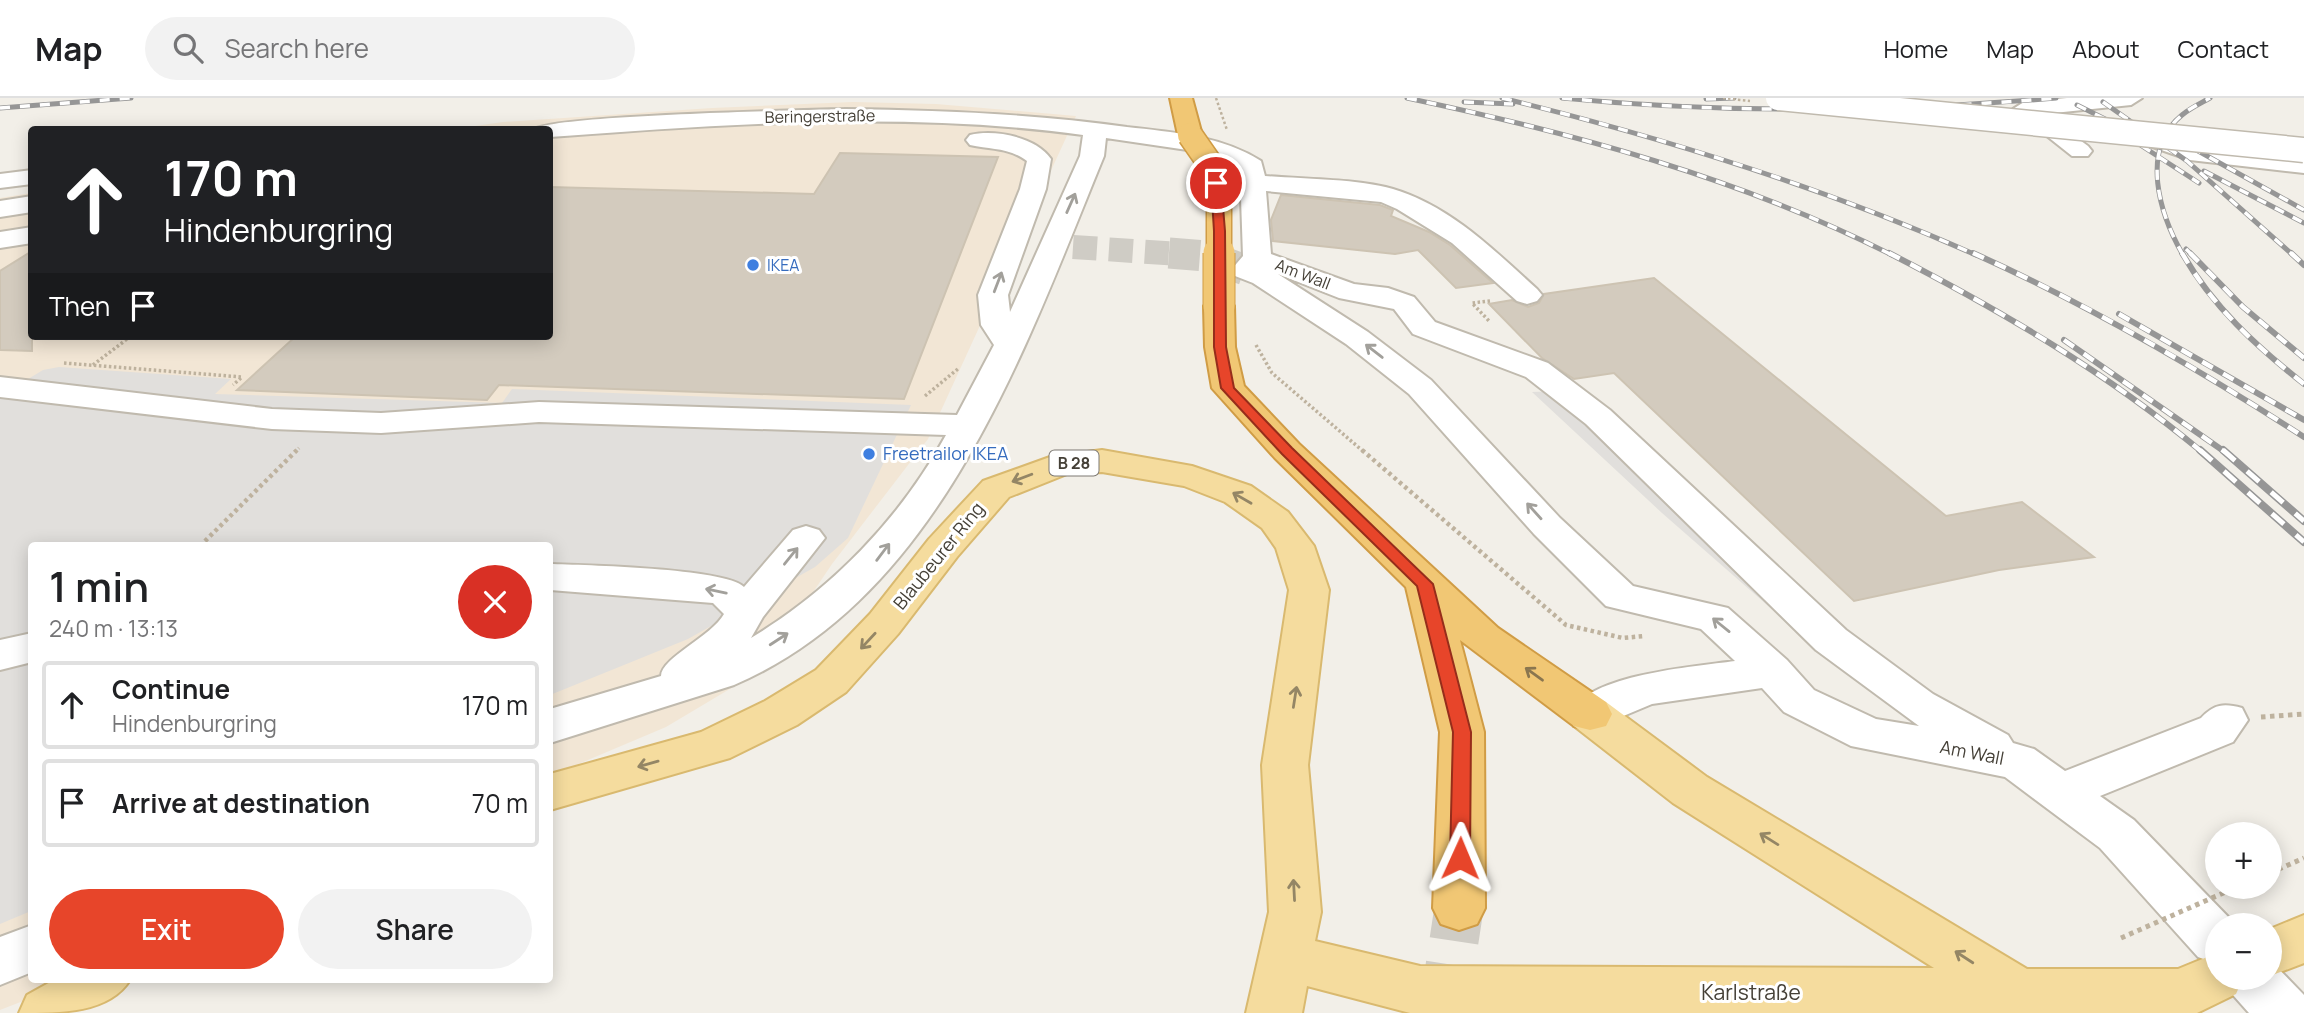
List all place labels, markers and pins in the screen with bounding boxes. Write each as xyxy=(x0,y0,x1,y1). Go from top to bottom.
pin xyxy=(1186,153,1246,213)
place label: IKEA xyxy=(767,254,800,276)
marker: IKEA xyxy=(745,257,761,273)
place label: Freetrailor IKEA xyxy=(883,441,1009,465)
marker: Freetrailor IKEA xyxy=(861,446,877,462)

